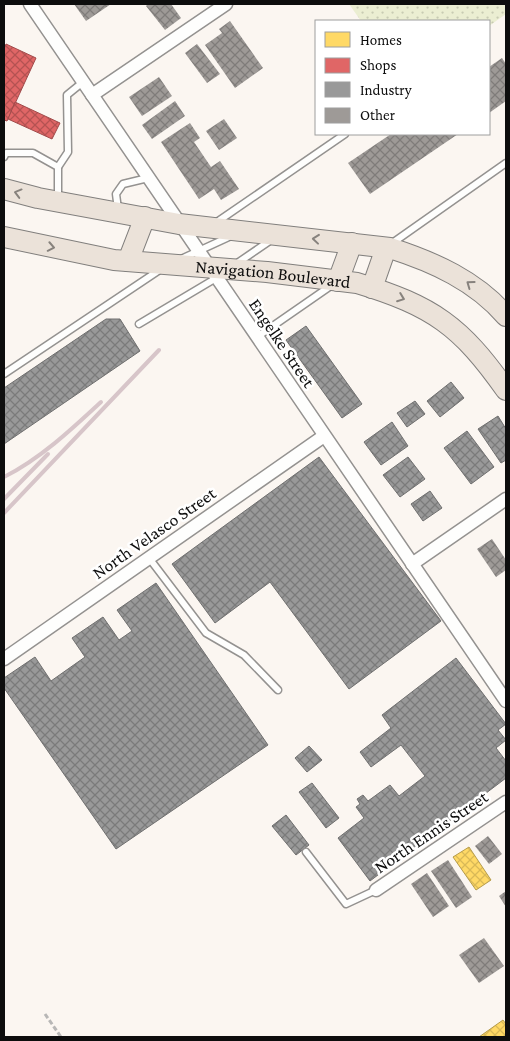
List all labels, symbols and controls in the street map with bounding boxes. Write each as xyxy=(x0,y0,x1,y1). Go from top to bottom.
legend xyxy=(315,20,490,135)
text: Homes xyxy=(360,32,402,48)
text: Shops xyxy=(360,57,396,74)
text: Industry xyxy=(360,82,412,99)
text: Other xyxy=(360,107,396,123)
one-way arrow xyxy=(13,188,22,199)
one-way arrow xyxy=(312,234,320,245)
one-way arrow xyxy=(47,242,56,252)
street label: Navigation Boulevard xyxy=(195,256,352,292)
one-way arrow xyxy=(466,281,476,290)
one-way arrow xyxy=(396,292,405,302)
street label: Engelke Street xyxy=(245,295,320,392)
street label: North Velasco Street xyxy=(89,482,220,583)
street label: North Ennis Street xyxy=(370,786,492,877)

